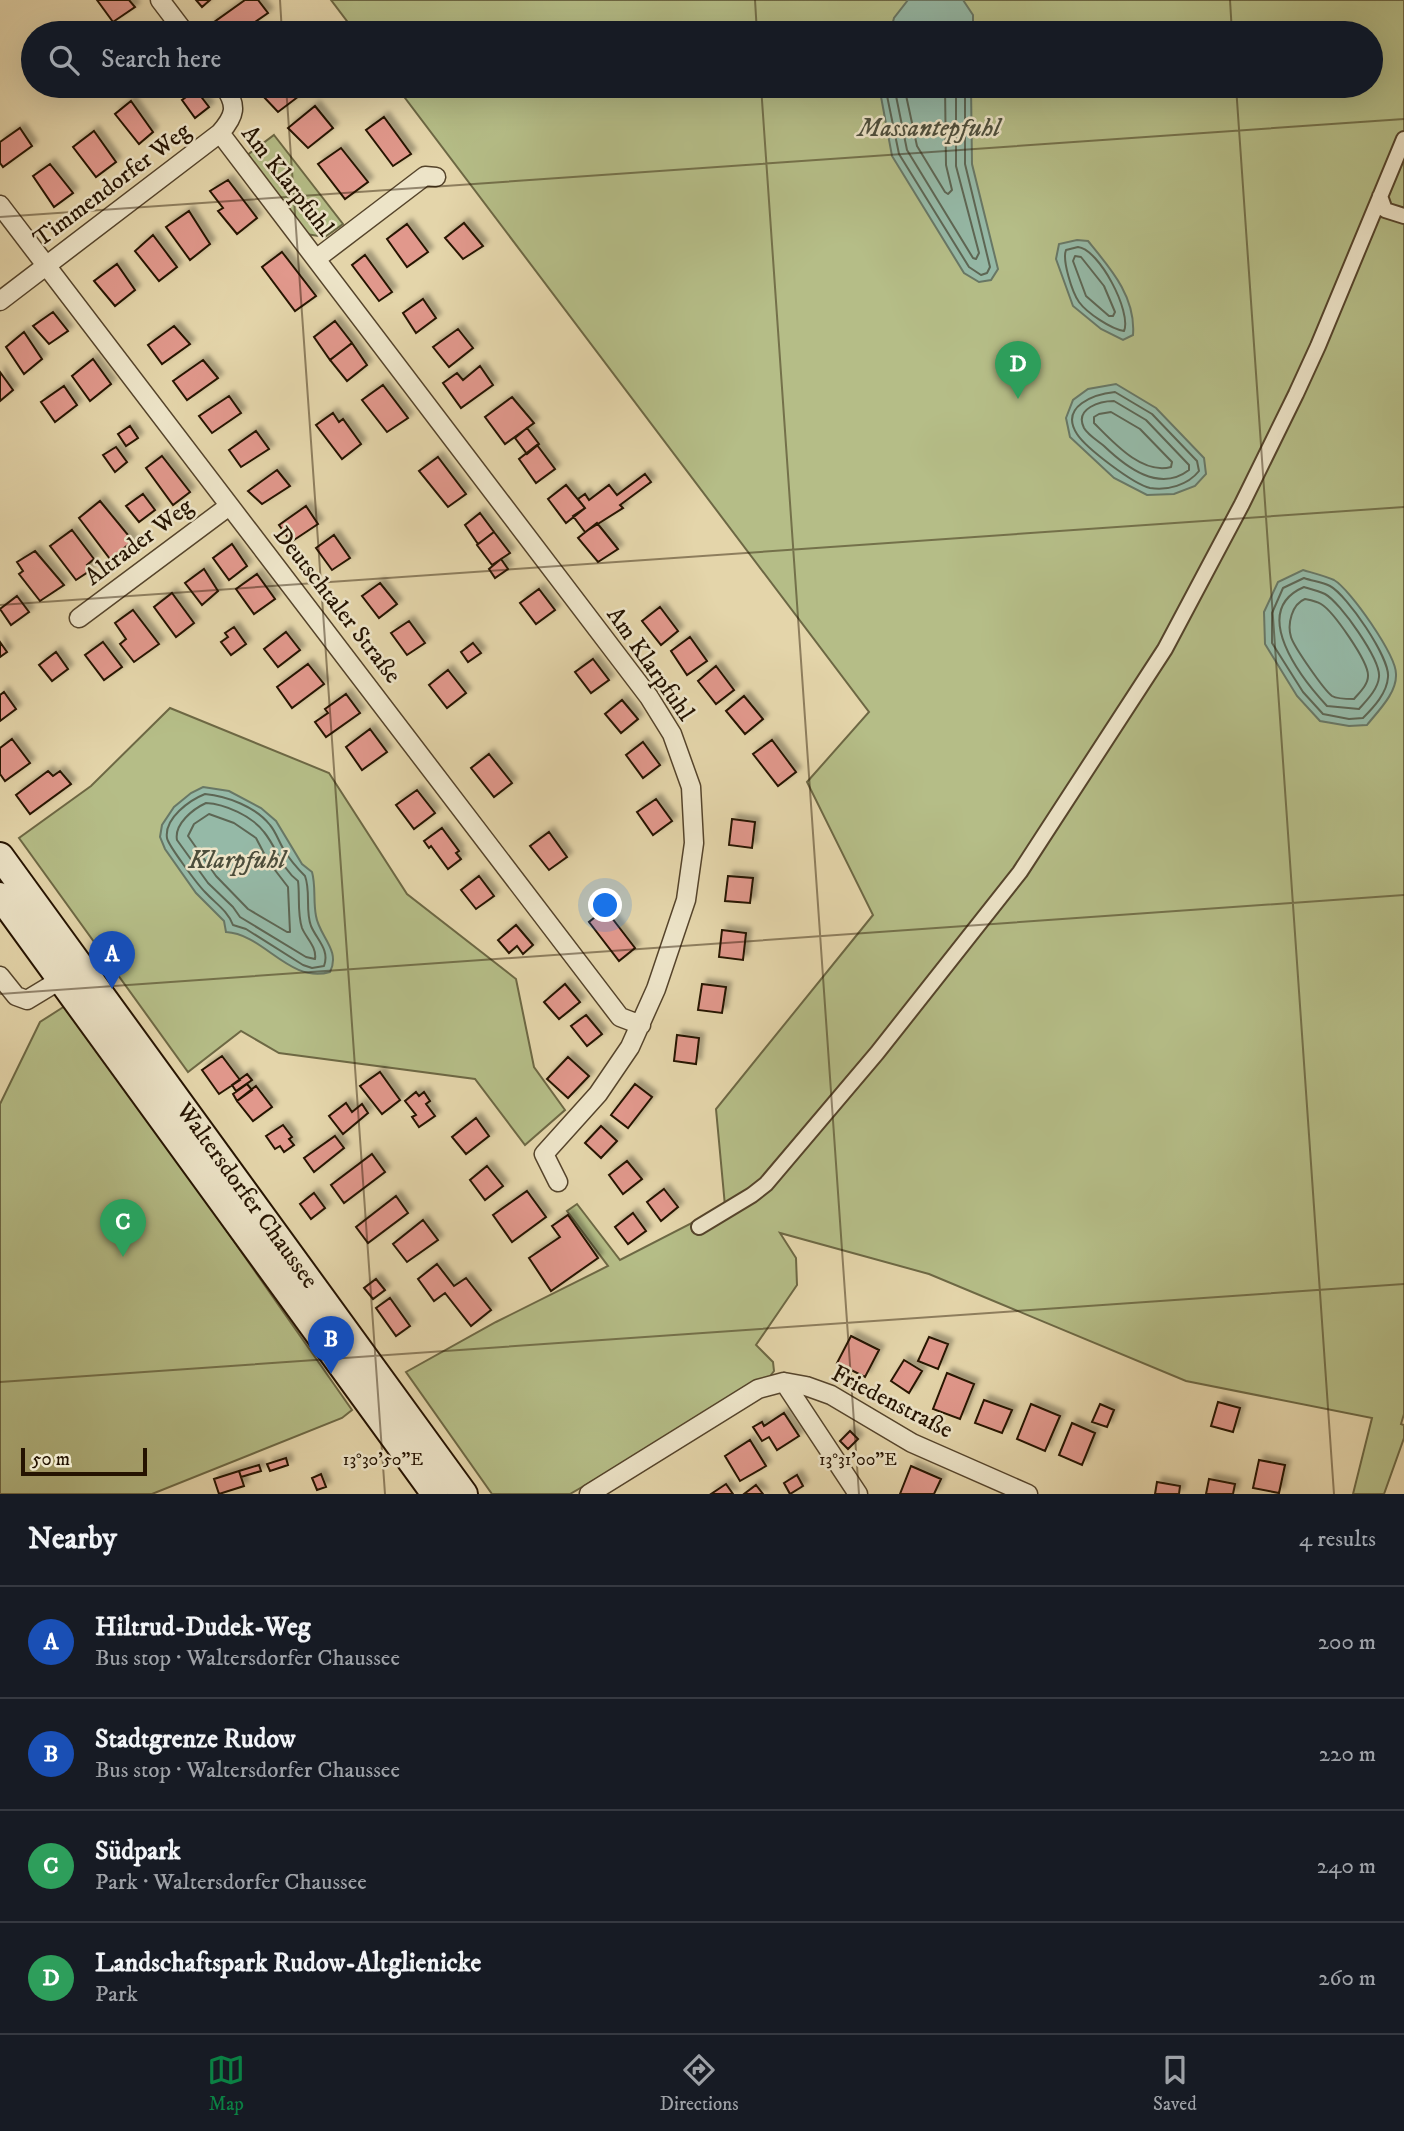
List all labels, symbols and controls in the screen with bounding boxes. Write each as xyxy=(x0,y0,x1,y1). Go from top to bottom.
search box xyxy=(21,21,1383,98)
icon: search xyxy=(45,41,83,79)
text: Search here xyxy=(101,43,221,76)
water label: Massantepfuhl xyxy=(856,112,1004,145)
street label: Timmendorfer Weg xyxy=(27,116,197,254)
street label: Am Klarpfuhl xyxy=(234,119,340,243)
pin: D xyxy=(995,341,1041,399)
street label: Altrader Weg xyxy=(79,491,199,592)
street label: Deutschtaler Straße xyxy=(266,521,408,689)
street label: Am Klarpfuhl xyxy=(600,601,701,728)
water label: Klarpfuhl xyxy=(188,844,289,877)
your location xyxy=(588,888,622,922)
pin: A xyxy=(89,931,135,989)
street label: Waltersdorfer Chaussee xyxy=(169,1096,325,1295)
pin: C xyxy=(100,1199,146,1257)
pin: B xyxy=(308,1316,354,1374)
street label: Friedenstraße xyxy=(826,1359,958,1445)
scale bar xyxy=(21,1445,147,1477)
text: 50 m xyxy=(32,1448,70,1471)
text: 13°30'50"E xyxy=(343,1449,423,1471)
text: 13°31'00"E xyxy=(819,1449,897,1471)
text: Nearby xyxy=(28,1521,117,1558)
text: 4 results xyxy=(1299,1525,1376,1554)
text: Hiltrud-Dudek-Weg xyxy=(95,1611,310,1644)
text: A xyxy=(44,1628,58,1657)
text: 200 m xyxy=(1318,1628,1376,1657)
text: Bus stop · Waltersdorfer Chaussee xyxy=(95,1644,400,1673)
text: Stadtgrenze Rudow xyxy=(95,1723,296,1756)
text: B xyxy=(44,1740,58,1769)
text: 220 m xyxy=(1319,1740,1376,1769)
text: Bus stop · Waltersdorfer Chaussee xyxy=(95,1756,400,1785)
text: Südpark xyxy=(95,1835,181,1868)
text: C xyxy=(43,1852,59,1881)
text: 240 m xyxy=(1317,1852,1376,1881)
text: Park · Waltersdorfer Chaussee xyxy=(95,1868,367,1897)
text: Landschaftspark Rudow-Altglienicke xyxy=(95,1947,481,1980)
text: D xyxy=(42,1964,60,1993)
text: 260 m xyxy=(1318,1964,1376,1993)
text: Park xyxy=(95,1980,138,2009)
tab: Map xyxy=(207,2051,245,2116)
tab: Directions xyxy=(660,2051,739,2116)
tab: Saved xyxy=(1153,2051,1197,2116)

